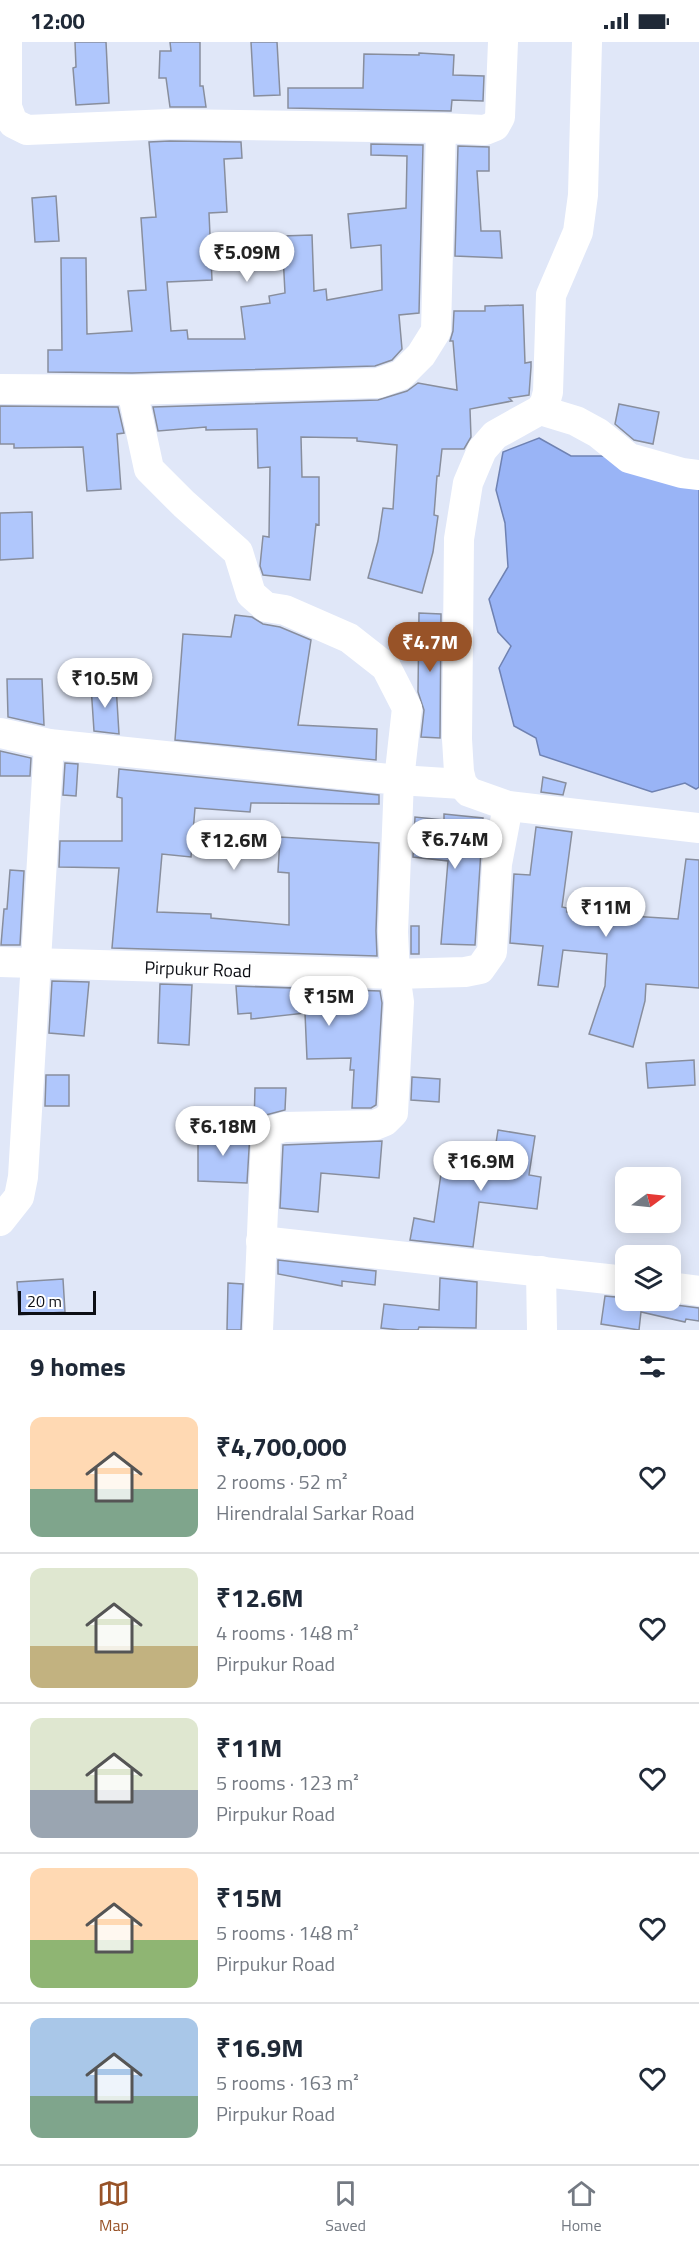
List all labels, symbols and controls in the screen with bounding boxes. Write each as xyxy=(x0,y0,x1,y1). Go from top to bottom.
text: 12:00 xyxy=(30,4,85,38)
pin: ₹5.09M xyxy=(198,232,296,283)
text: ₹5.09M xyxy=(213,236,281,267)
pin: ₹4.7M xyxy=(388,622,472,673)
text: ₹4.7M xyxy=(402,626,458,657)
pin: ₹10.5M xyxy=(56,658,154,709)
text: ₹10.5M xyxy=(71,662,139,693)
pin: ₹6.74M xyxy=(406,819,504,870)
pin: ₹12.6M xyxy=(185,820,283,871)
text: ₹6.74M xyxy=(421,823,489,854)
text: ₹12.6M xyxy=(200,824,268,855)
pin: ₹11M xyxy=(570,887,642,938)
text: ₹11M xyxy=(581,891,632,922)
street label: Pirpukur Road xyxy=(144,954,252,984)
pin: ₹15M xyxy=(293,976,365,1027)
text: ₹15M xyxy=(304,980,355,1011)
pin: ₹6.18M xyxy=(174,1106,272,1157)
text: ₹6.18M xyxy=(189,1110,257,1141)
pin: ₹16.9M xyxy=(432,1141,530,1192)
text: ₹16.9M xyxy=(447,1145,515,1176)
north arrow xyxy=(615,1167,681,1233)
map controls xyxy=(615,1167,681,1311)
button: layers xyxy=(615,1245,681,1311)
scale bar xyxy=(18,1288,96,1316)
text: 20 m xyxy=(27,1289,62,1313)
text: 9 homes xyxy=(30,1347,126,1386)
icon: filters xyxy=(636,1350,669,1383)
text: ₹4,700,000 xyxy=(216,1427,346,1466)
icon: home xyxy=(78,1441,150,1513)
icon: heart xyxy=(636,1461,669,1494)
text: 2 rooms · 52 m² xyxy=(216,1466,348,1497)
text: Hirendralal Sarkar Road xyxy=(216,1497,415,1528)
text: ₹12.6M xyxy=(216,1578,304,1617)
icon: home xyxy=(78,1592,150,1664)
icon: heart xyxy=(636,1612,669,1645)
text: 4 rooms · 148 m² xyxy=(216,1617,359,1648)
text: Pirpukur Road xyxy=(216,1648,335,1679)
text: ₹11M xyxy=(216,1728,282,1767)
icon: home xyxy=(78,1742,150,1814)
icon: heart xyxy=(636,1762,669,1795)
text: 5 rooms · 123 m² xyxy=(216,1767,359,1798)
text: Pirpukur Road xyxy=(216,1798,335,1829)
text: ₹15M xyxy=(216,1878,282,1917)
icon: home xyxy=(78,1892,150,1964)
icon: heart xyxy=(636,1912,669,1945)
text: 5 rooms · 148 m² xyxy=(216,1917,359,1948)
text: Pirpukur Road xyxy=(216,1948,335,1979)
text: ₹16.9M xyxy=(216,2028,304,2067)
icon: home xyxy=(78,2042,150,2114)
icon: heart xyxy=(636,2062,669,2095)
text: 5 rooms · 163 m² xyxy=(216,2067,359,2098)
text: Pirpukur Road xyxy=(216,2098,335,2129)
tab: Map xyxy=(97,2177,130,2237)
tab: Saved xyxy=(325,2177,366,2237)
tab: Home xyxy=(561,2177,602,2237)

